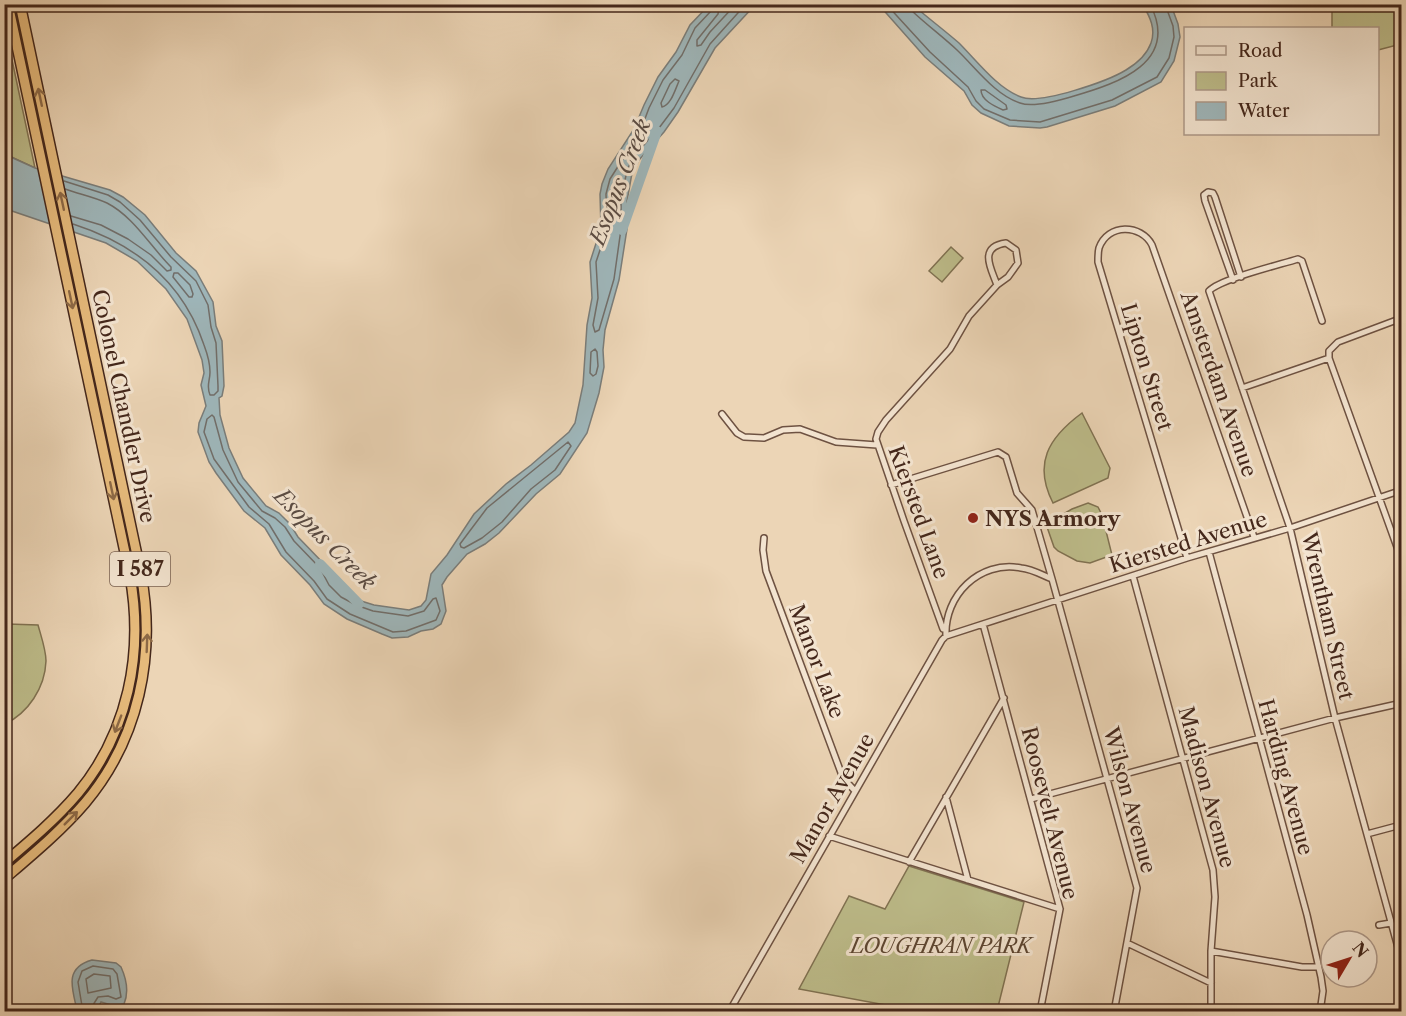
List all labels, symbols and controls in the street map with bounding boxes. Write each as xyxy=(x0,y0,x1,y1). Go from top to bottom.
legend xyxy=(1184,27,1379,135)
text: Road xyxy=(1238,40,1283,62)
text: Park xyxy=(1238,70,1279,92)
one-way arrow xyxy=(34,88,45,107)
text: Water xyxy=(1237,100,1290,122)
water label: Esopus Creek xyxy=(583,115,657,251)
one-way arrow xyxy=(56,192,67,211)
street label: Colonel Chandler Drive xyxy=(87,287,161,525)
street label: Amsterdam Avenue xyxy=(1175,287,1263,480)
one-way arrow xyxy=(66,290,77,310)
street label: Lipton Street xyxy=(1116,300,1178,434)
street label: Kiersted Lane xyxy=(883,442,955,582)
one-way arrow xyxy=(106,481,118,500)
water label: Esopus Creek xyxy=(267,481,382,596)
place label: NYS Armory xyxy=(985,506,1121,531)
street label: Kiersted Avenue xyxy=(1106,506,1270,578)
marker: NYS Armory xyxy=(966,511,980,525)
street label: Wrentham Street xyxy=(1296,529,1360,703)
road number: I 587 xyxy=(110,552,170,586)
street label: Manor Lake xyxy=(784,600,850,722)
one-way arrow xyxy=(141,634,152,654)
street label: Harding Avenue xyxy=(1253,696,1319,858)
street label: Madison Avenue xyxy=(1173,704,1241,870)
one-way arrow xyxy=(112,714,123,732)
street label: Wilson Avenue xyxy=(1098,723,1162,876)
street label: Roosevelt Avenue xyxy=(1016,724,1084,902)
street label: Manor Avenue xyxy=(785,729,879,867)
one-way arrow xyxy=(64,810,78,825)
north arrow xyxy=(1319,929,1379,989)
park label: LOUGHRAN PARK xyxy=(848,933,1035,958)
text: N xyxy=(1349,938,1373,961)

